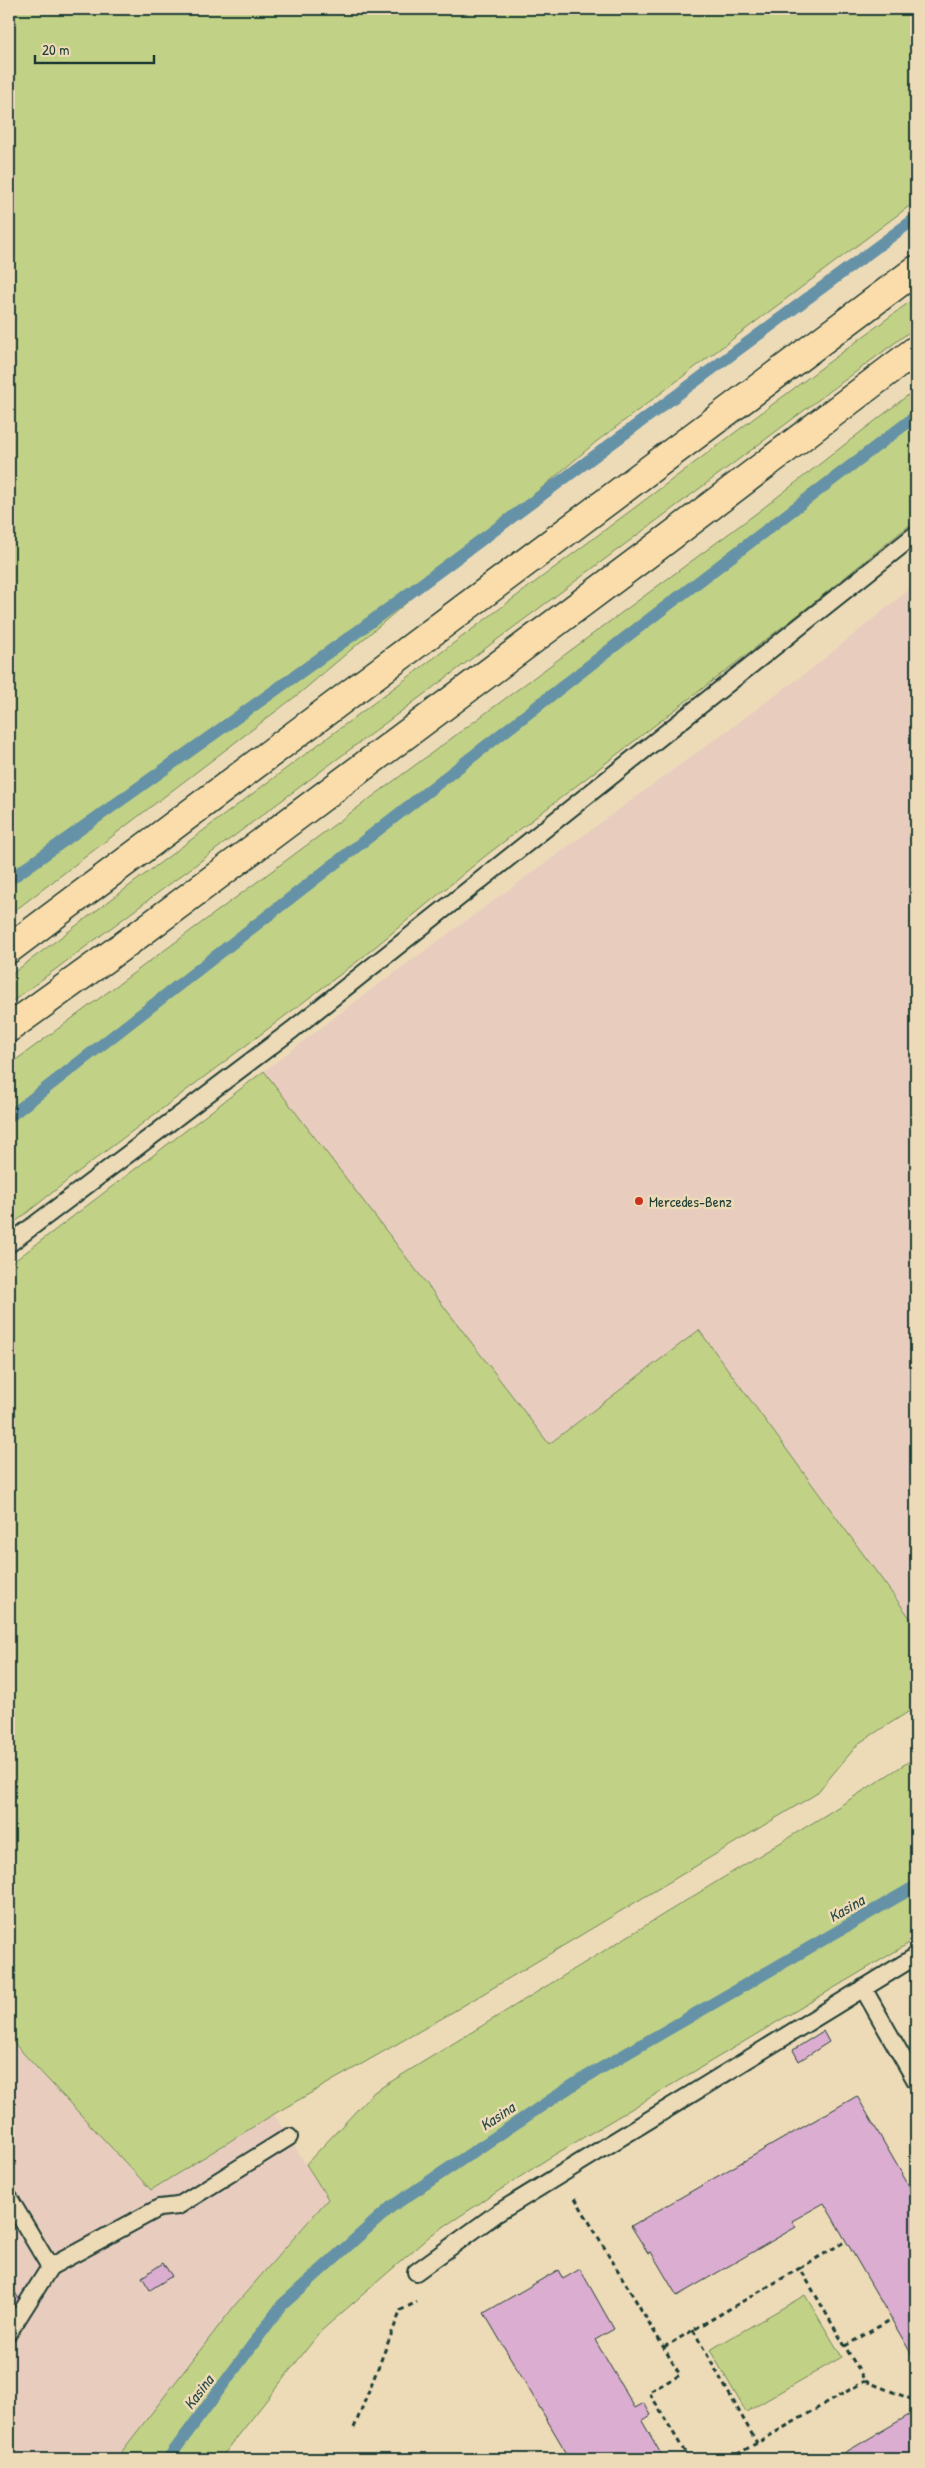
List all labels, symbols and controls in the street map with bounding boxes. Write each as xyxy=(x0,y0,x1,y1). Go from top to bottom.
scale bar xyxy=(35,32,154,64)
text: 20 m xyxy=(42,39,69,60)
place label: Mercedes-Benz xyxy=(649,1191,732,1212)
marker: Mercedes-Benz xyxy=(633,1195,645,1207)
water label: Kasina xyxy=(824,1888,869,1927)
water label: Kasina xyxy=(475,2095,520,2136)
water label: Kasina xyxy=(178,2369,219,2414)

